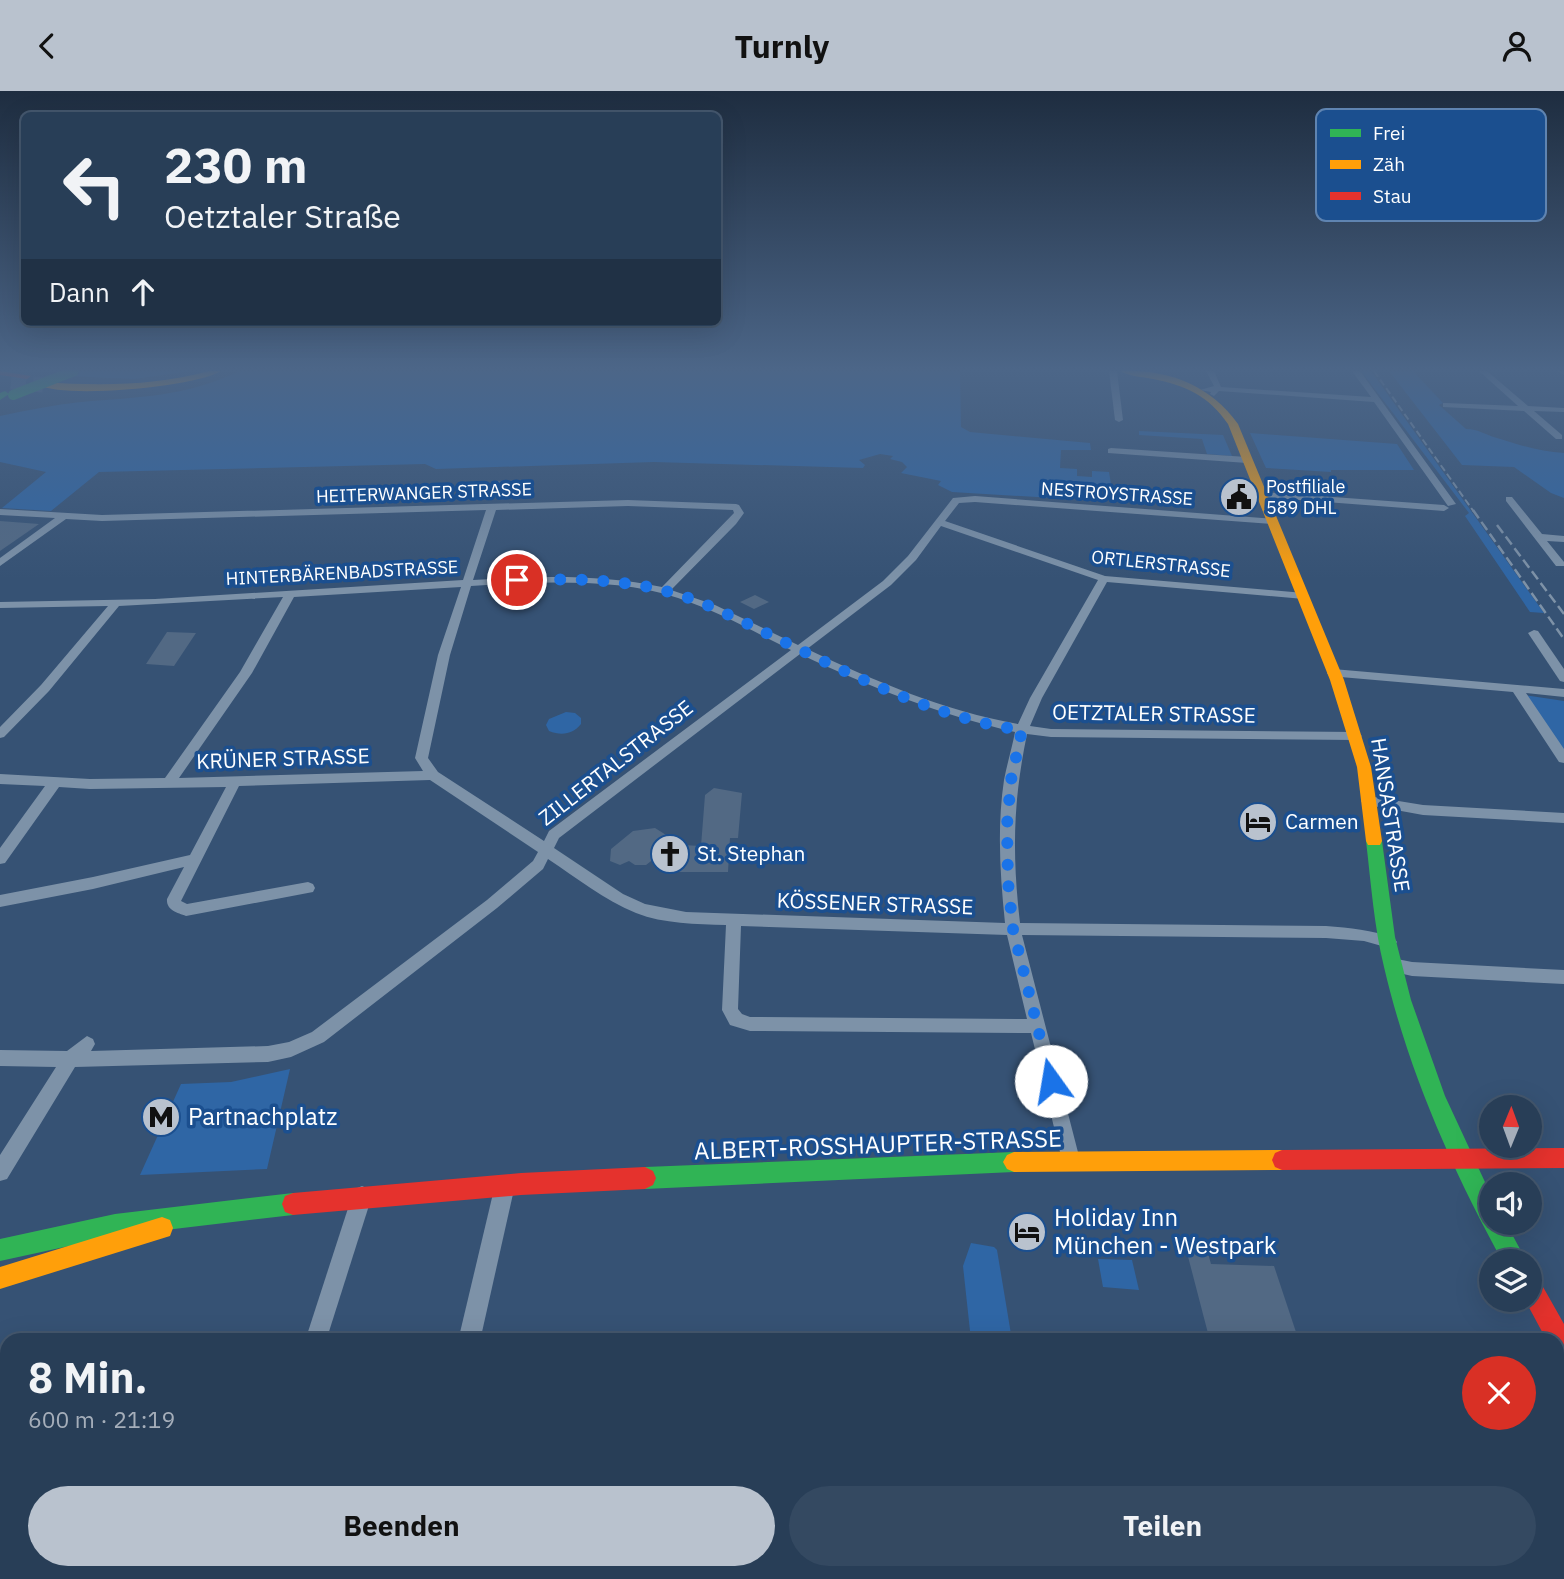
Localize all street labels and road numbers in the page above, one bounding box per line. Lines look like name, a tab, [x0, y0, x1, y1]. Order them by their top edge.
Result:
street label: HEITERWANGER STRASSE	[316, 477, 532, 508]
street label: NESTROYSTRASSE	[1040, 477, 1194, 510]
street label: ORTLERSTRASSE	[1090, 545, 1232, 582]
street label: HINTERBÄRENBADSTRASSE	[225, 555, 459, 590]
street label: ZILLERTALSTRASSE	[532, 693, 698, 831]
street label: OETZTALER STRASSE	[1052, 697, 1256, 729]
street label: HANSASTRASSE	[1365, 736, 1417, 894]
street label: KRÜNER STRASSE	[196, 741, 370, 775]
street label: KÖSSENER STRASSE	[776, 886, 974, 920]
street label: ALBERT-ROSSHAUPTER-STRASSE	[693, 1122, 1062, 1166]

